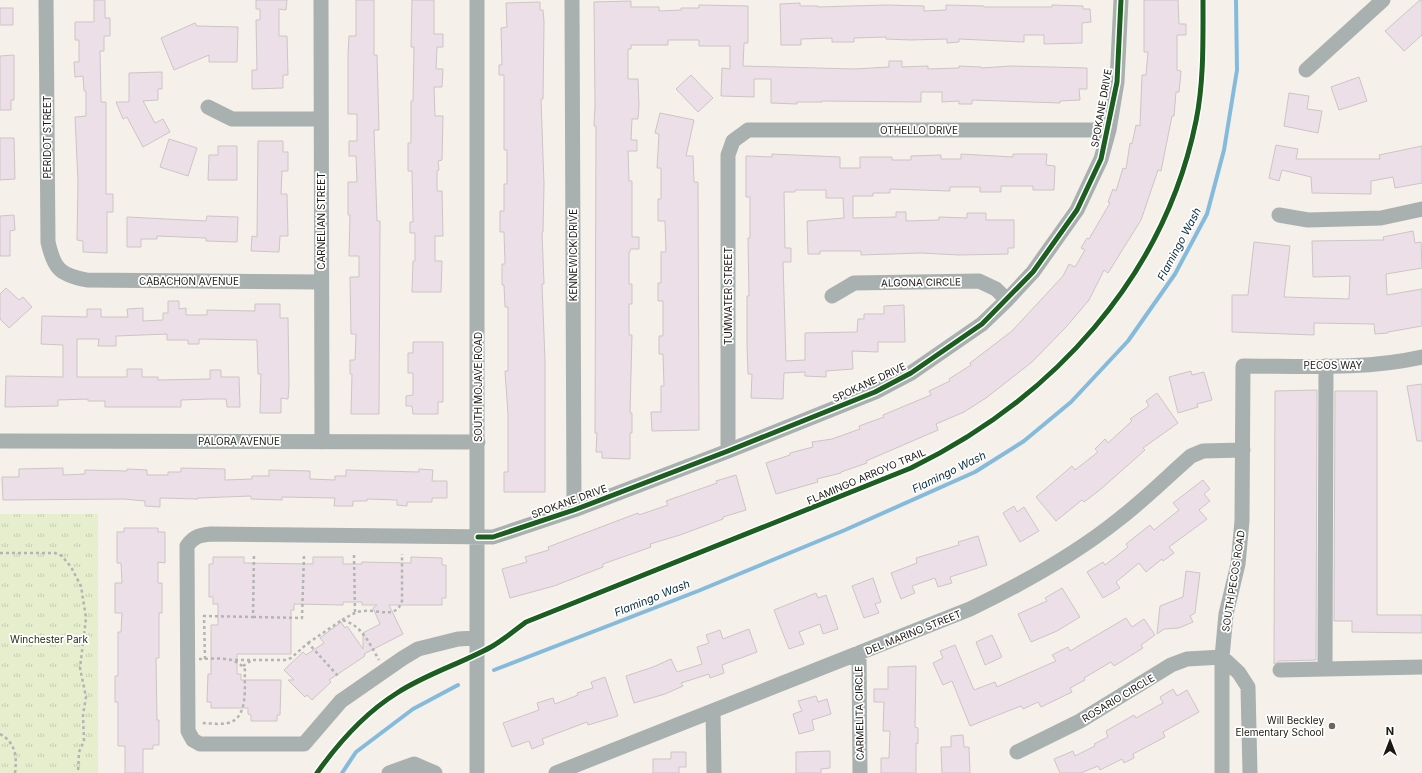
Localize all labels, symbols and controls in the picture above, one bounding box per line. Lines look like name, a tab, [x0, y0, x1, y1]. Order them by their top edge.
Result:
street label: SPOKANE DRIVE	[1088, 68, 1114, 148]
street label: PERIDOT STREET	[41, 95, 53, 179]
street label: OTHELLO DRIVE	[880, 124, 958, 136]
street label: CARNELIAN STREET	[315, 172, 327, 270]
water label: Flamingo Wash	[1154, 205, 1204, 283]
street label: KENNEWICK DRIVE	[567, 209, 579, 301]
street label: TUMWATER STREET	[722, 247, 734, 345]
street label: CABACHON AVENUE	[139, 275, 239, 287]
street label: ALGONA CIRCLE	[881, 275, 961, 289]
street label: SOUTH MOJAVE ROAD	[472, 332, 484, 442]
street label: PECOS WAY	[1304, 359, 1363, 371]
street label: SPOKANE DRIVE	[830, 360, 908, 404]
street label: PALORA AVENUE	[198, 435, 280, 447]
street label: FLAMINGO ARROYO TRAIL	[805, 445, 927, 506]
water label: Flamingo Wash	[910, 448, 989, 496]
street label: SPOKANE DRIVE	[530, 482, 608, 520]
street label: SOUTH PECOS ROAD	[1219, 529, 1247, 633]
water label: Flamingo Wash	[612, 576, 692, 620]
street label: DEL MARINO STREET	[863, 607, 963, 657]
park label: Winchester Park	[10, 633, 88, 645]
street label: CARMELITA CIRCLE	[852, 666, 866, 760]
street label: ROSARIO CIRCLE	[1080, 672, 1156, 724]
place label: Will Beckley Elementary School	[1235, 714, 1324, 738]
marker: Will Beckley Elementary School	[1327, 721, 1337, 731]
north arrow	[1370, 721, 1410, 761]
text: N	[1386, 724, 1394, 738]

